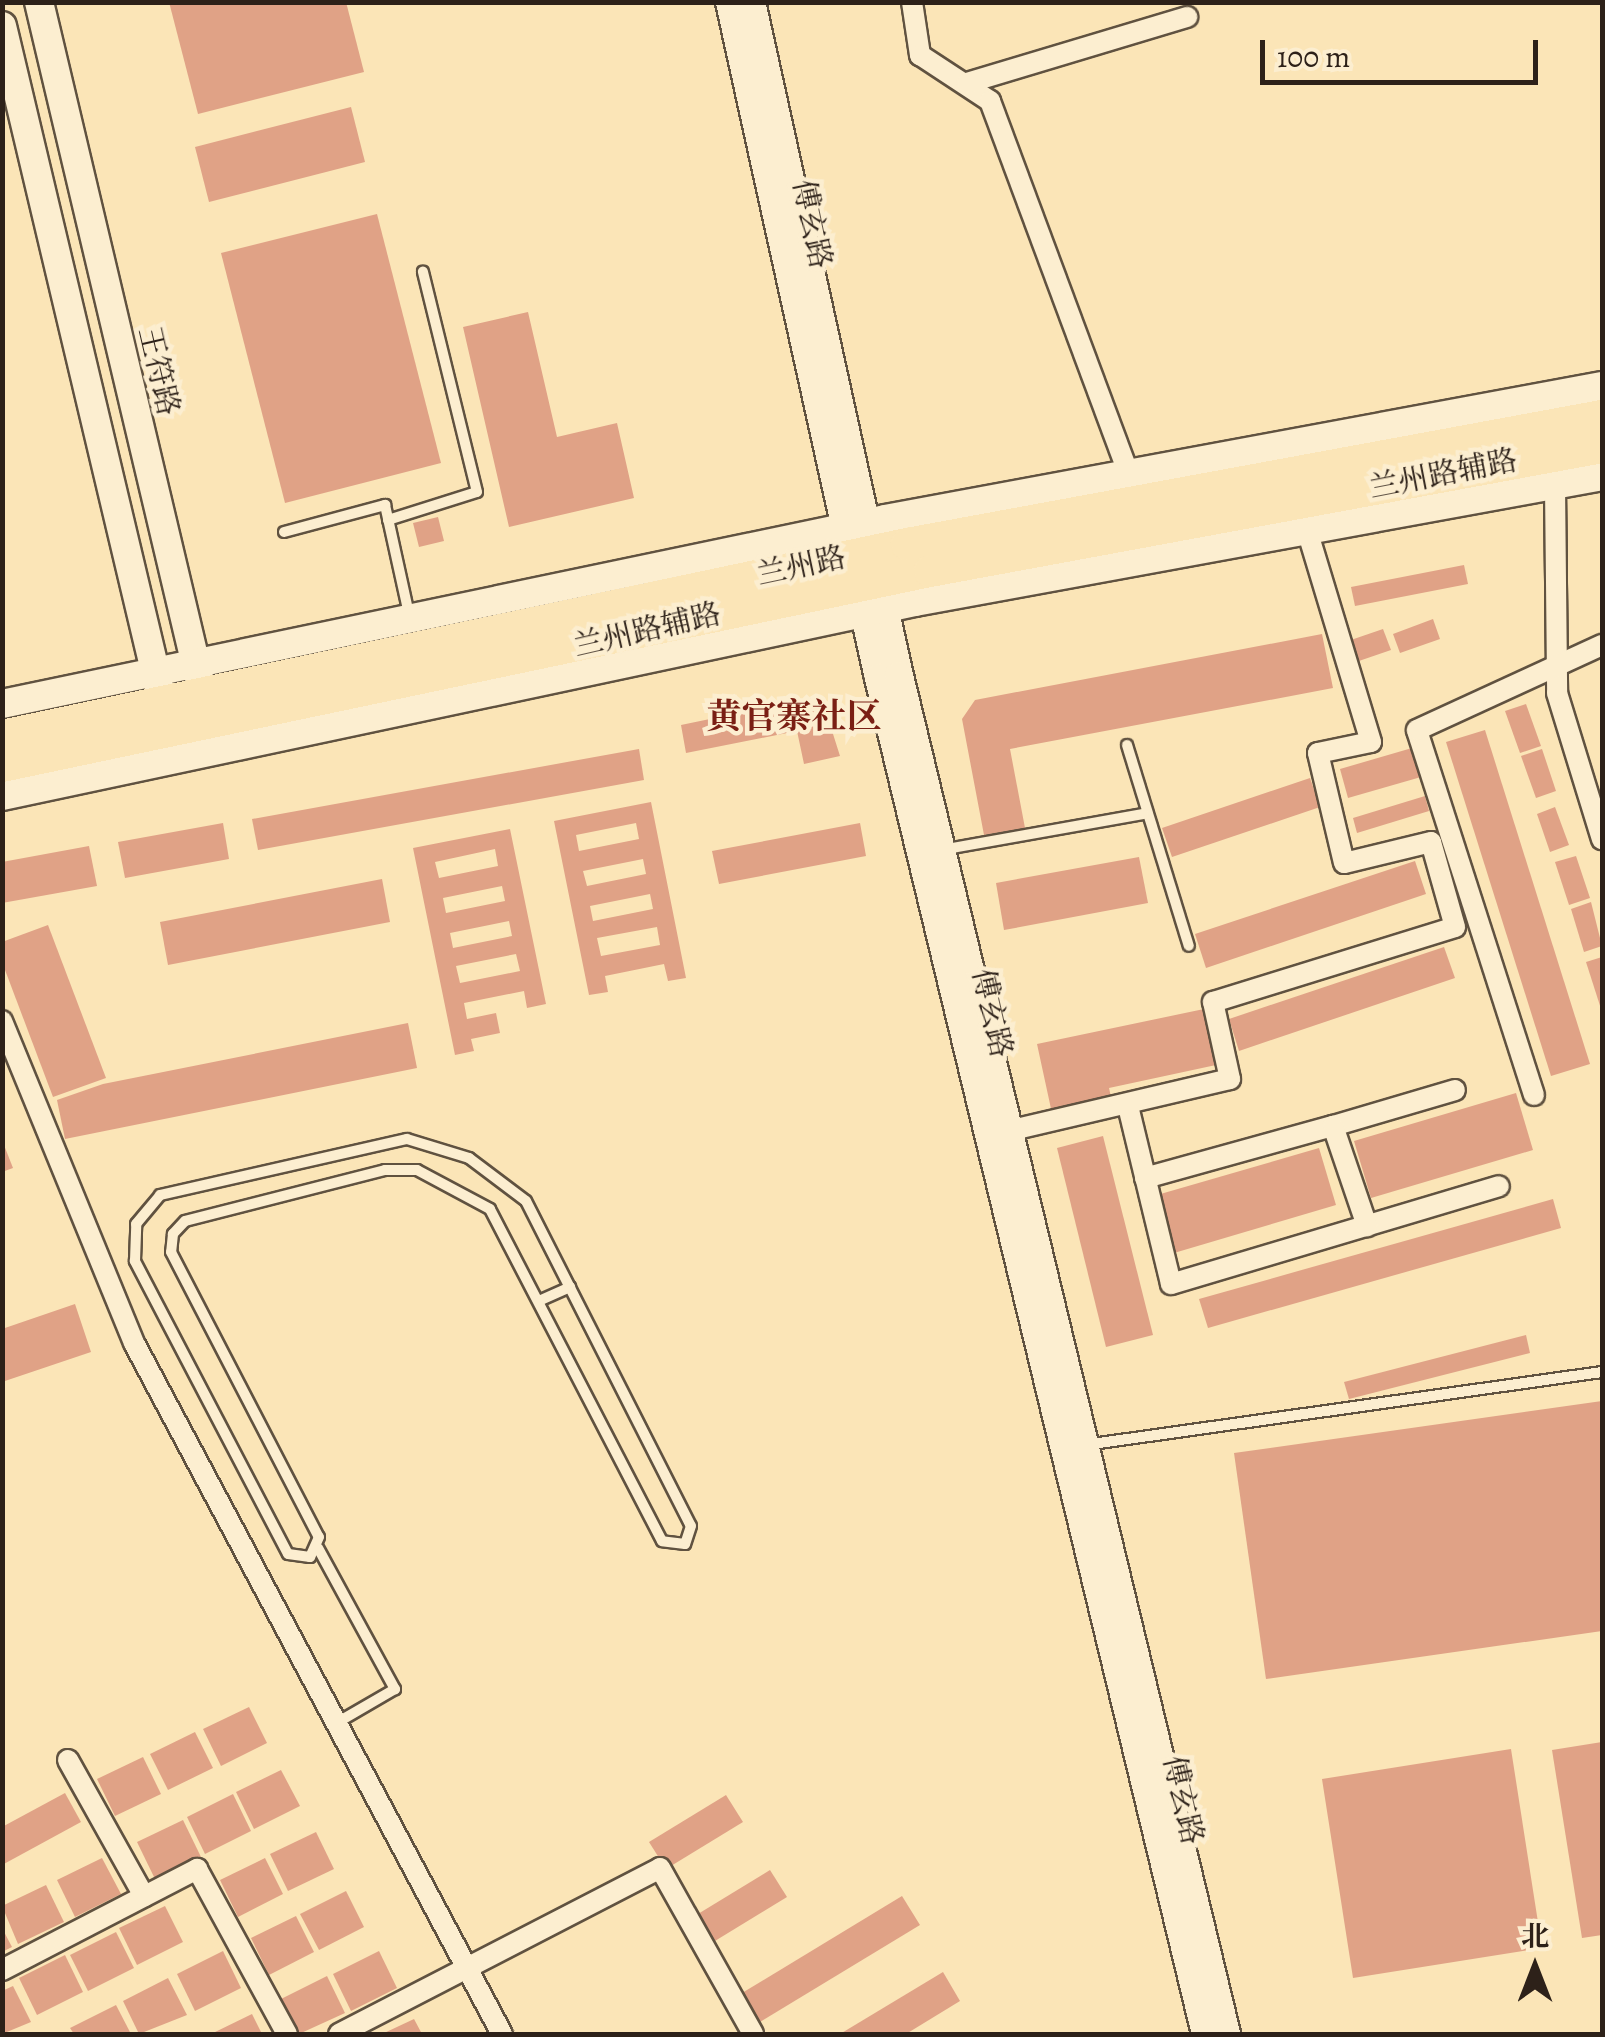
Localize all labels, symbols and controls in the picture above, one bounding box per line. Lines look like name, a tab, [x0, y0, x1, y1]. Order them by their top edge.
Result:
scale bar	[1265, 20, 1542, 82]
text: 100 m	[1277, 37, 1350, 77]
street label: 傅玄路	[785, 176, 839, 272]
street label: 王符路	[131, 323, 187, 419]
street label: 兰州路辅路	[1366, 442, 1520, 506]
street label: 兰州路	[753, 539, 849, 593]
street label: 兰州路辅路	[570, 596, 724, 664]
district label: 黄官寨社区	[707, 695, 881, 737]
street label: 傅玄路	[964, 965, 1020, 1061]
street label: 傅玄路	[1155, 1752, 1211, 1848]
north arrow	[1485, 1917, 1585, 2017]
text: 北	[1521, 1918, 1549, 1956]

